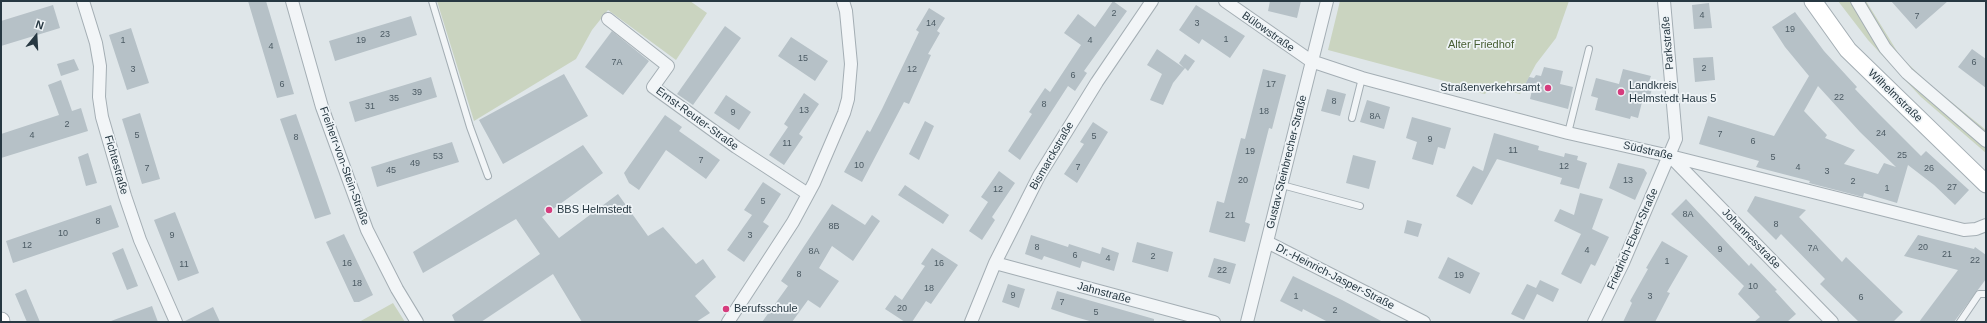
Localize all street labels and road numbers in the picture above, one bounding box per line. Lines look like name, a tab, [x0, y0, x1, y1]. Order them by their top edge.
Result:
street label: Bülowstraße	[1239, 9, 1297, 55]
street label: Parkstraße	[1659, 16, 1677, 70]
street label: Wilhelmstraße	[1865, 67, 1925, 125]
street label: Ernst-Reuter-Straße	[653, 85, 741, 153]
street label: Gustav-Steinbrecher-Straße	[1264, 94, 1310, 230]
street label: Freiherr-von-Stein-Straße	[316, 105, 372, 227]
street label: Bismarckstraße	[1027, 120, 1077, 192]
street label: Fichtestraße	[101, 134, 131, 196]
street label: Südstraße	[1622, 139, 1674, 163]
street label: Friedrich-Ebert-Straße	[1605, 186, 1661, 292]
street label: Johannesstraße	[1719, 206, 1783, 272]
street label: Dr.-Heinrich-Jasper-Straße	[1273, 241, 1397, 313]
street label: Jahnstraße	[1076, 280, 1132, 306]

